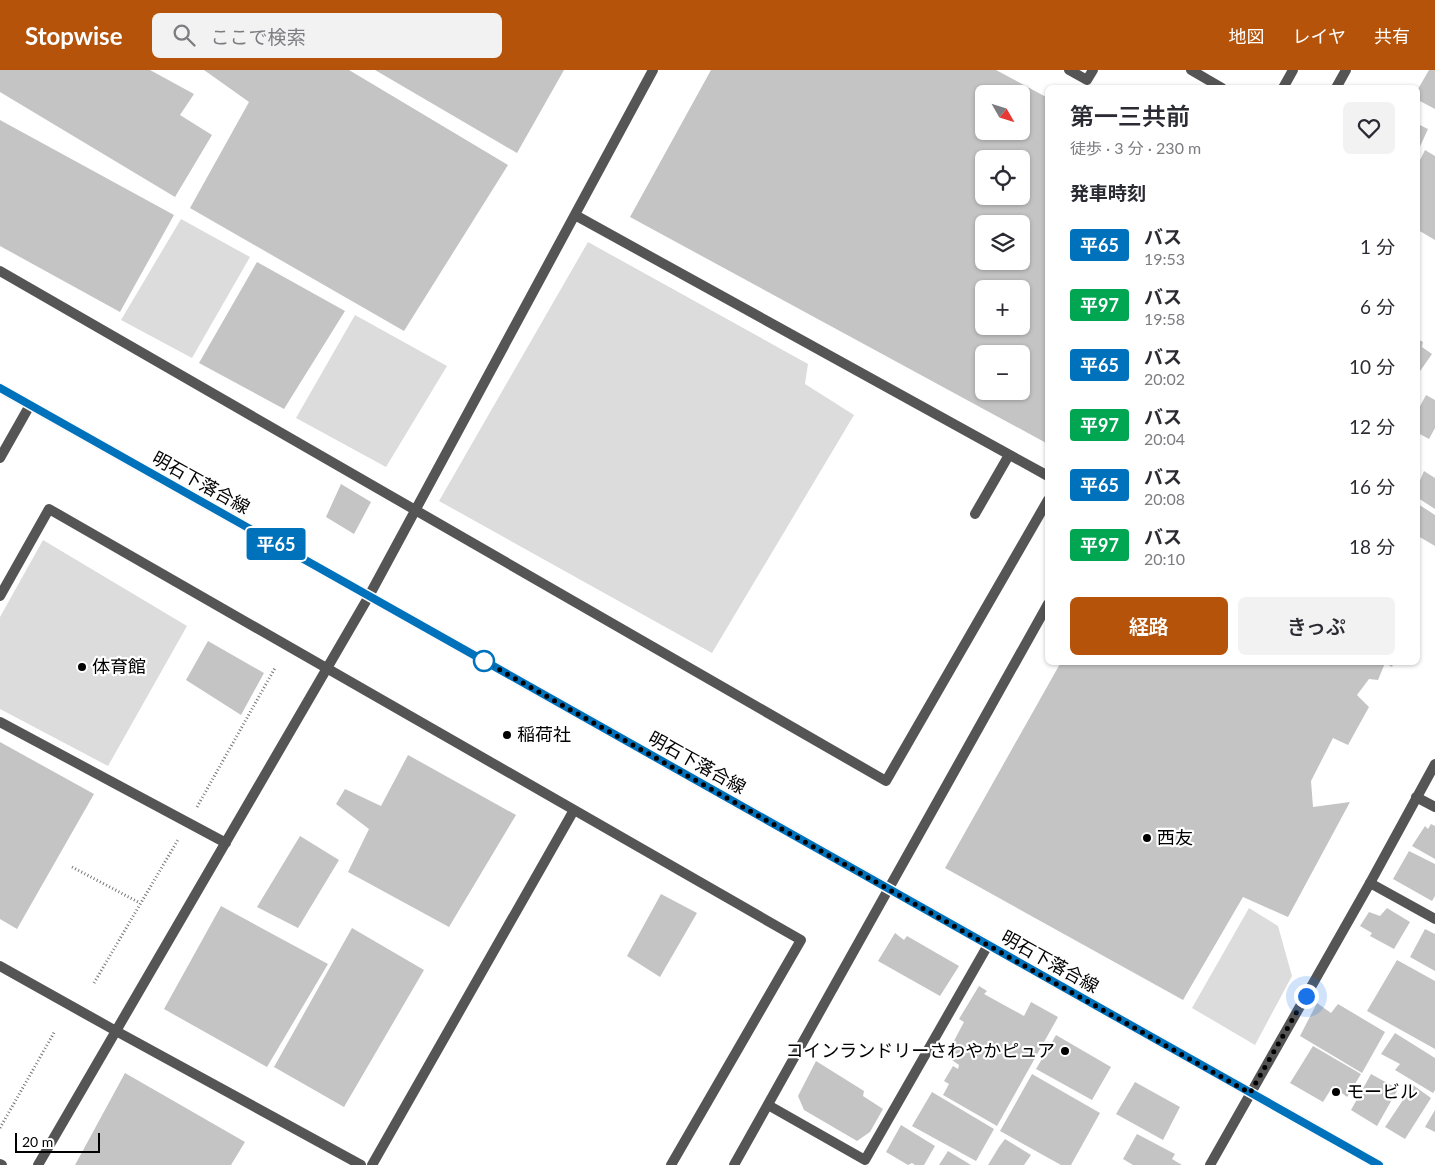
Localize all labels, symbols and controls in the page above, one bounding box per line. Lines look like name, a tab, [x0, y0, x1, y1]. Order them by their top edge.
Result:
search box	[152, 13, 502, 58]
text: Stopwise	[25, 21, 122, 50]
icon: search	[170, 21, 198, 49]
text: ここで検索	[210, 25, 305, 48]
text: 地図	[1229, 25, 1265, 47]
text: レイヤ	[1293, 25, 1346, 47]
text: 共有	[1374, 25, 1410, 47]
north arrow	[975, 85, 1030, 140]
map controls	[975, 85, 1030, 400]
text: 第一三共前	[1070, 101, 1190, 130]
button: heart	[1343, 102, 1395, 154]
text: 徒歩 · 3 分 · 230 m	[1070, 138, 1201, 157]
button: locate	[975, 150, 1030, 205]
text: 発車時刻	[1070, 181, 1146, 204]
button: layers	[975, 215, 1030, 270]
text: バス	[1144, 225, 1182, 248]
text: 平65	[1080, 234, 1119, 256]
text: 1 分	[1360, 235, 1395, 258]
text: 19:53	[1144, 249, 1185, 268]
button: +	[975, 280, 1030, 335]
text: バス	[1144, 285, 1182, 308]
text: 平97	[1080, 294, 1119, 316]
text: 6 分	[1360, 295, 1395, 318]
text: 19:58	[1144, 309, 1185, 328]
button: −	[975, 345, 1030, 400]
text: バス	[1144, 345, 1182, 368]
text: 平65	[1080, 354, 1119, 376]
text: 10 分	[1349, 355, 1395, 378]
text: 20:02	[1144, 369, 1185, 388]
text: バス	[1144, 405, 1182, 428]
text: 平97	[1080, 414, 1119, 436]
text: 12 分	[1349, 415, 1395, 438]
text: 20:04	[1144, 429, 1185, 448]
street label: 明石下落合線	[149, 446, 254, 518]
text: バス	[1144, 465, 1182, 488]
text: 平65	[1080, 474, 1119, 496]
text: 16 分	[1349, 475, 1395, 498]
text: 20:08	[1144, 489, 1185, 508]
text: バス	[1144, 525, 1182, 548]
line badge: 平65	[247, 528, 305, 560]
text: 平65	[257, 533, 295, 555]
text: 平97	[1080, 534, 1119, 556]
text: 18 分	[1349, 535, 1395, 558]
text: 20:10	[1144, 549, 1185, 568]
button: 経路	[1070, 597, 1228, 655]
button: きっぷ	[1238, 597, 1395, 655]
unlabelled marker	[473, 650, 495, 672]
place label: 体育館	[92, 655, 146, 677]
marker: 体育館	[76, 661, 88, 673]
place label: 稲荷社	[517, 723, 571, 745]
street label: 明石下落合線	[645, 726, 750, 798]
marker: 稲荷社	[501, 729, 513, 741]
place label: 西友	[1157, 826, 1193, 848]
marker: 西友	[1141, 832, 1153, 844]
street label: 明石下落合線	[998, 925, 1103, 997]
your location	[1294, 984, 1319, 1009]
place label: コインランドリーさわやかピュア	[785, 1039, 1055, 1061]
marker: コインランドリーさわやかピュア	[1059, 1045, 1071, 1057]
place label: モービル	[1346, 1080, 1418, 1102]
marker: モービル	[1330, 1086, 1342, 1098]
scale bar	[15, 1130, 100, 1153]
text: 20 m	[22, 1133, 53, 1150]

